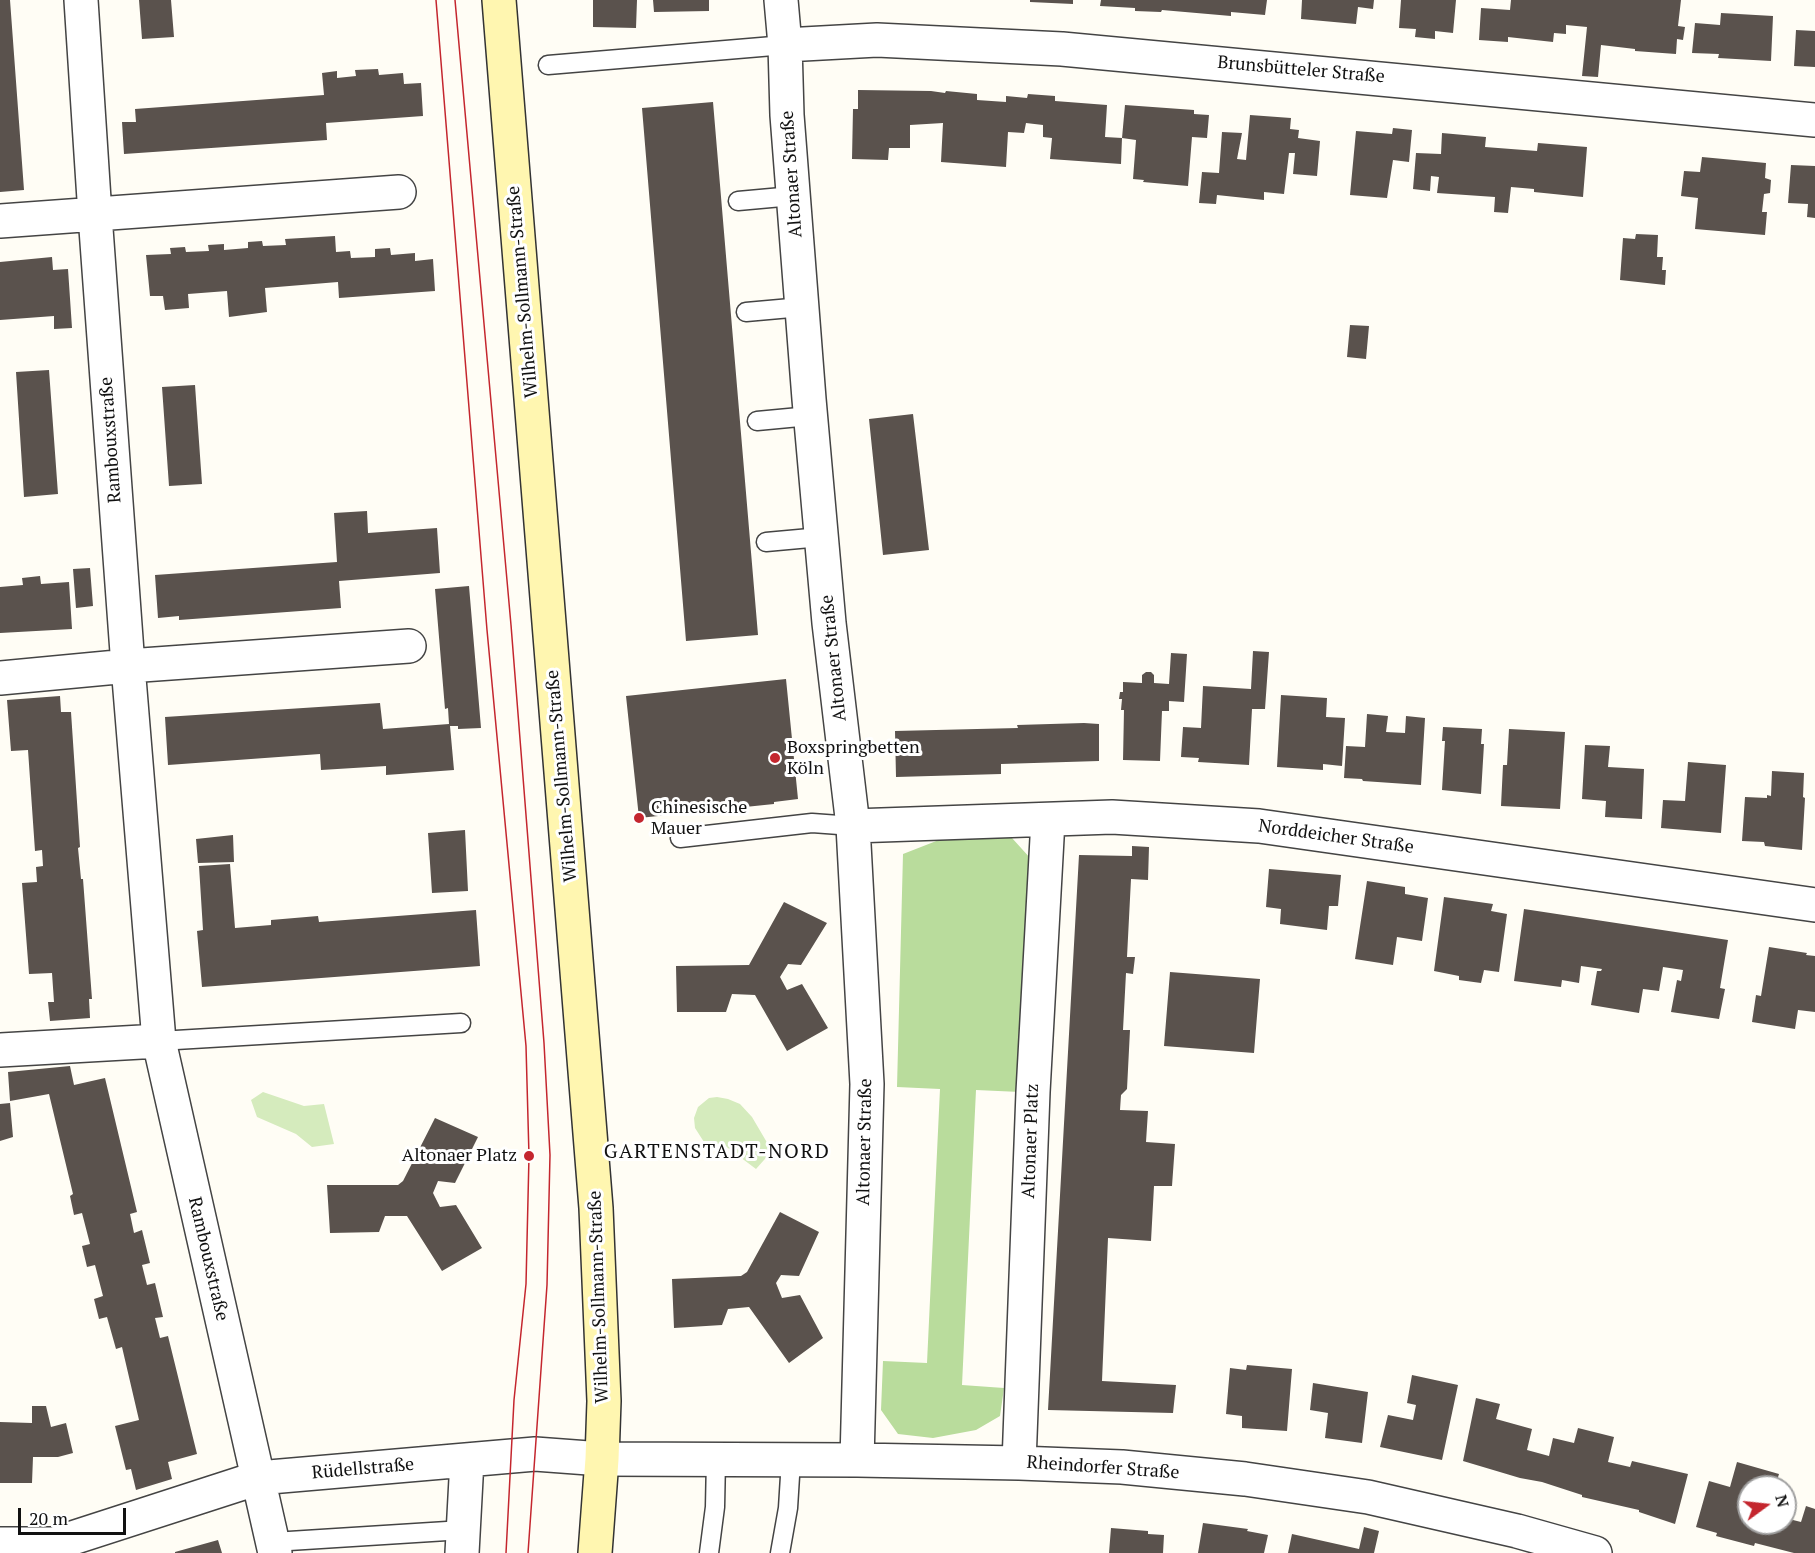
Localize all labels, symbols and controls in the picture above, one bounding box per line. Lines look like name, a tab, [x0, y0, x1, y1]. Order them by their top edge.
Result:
street label: Brunsbütteler Straße	[1216, 52, 1386, 88]
street label: Altonaer Straße	[777, 110, 807, 238]
street label: Wilhelm-Sollmann-Straße	[503, 185, 543, 399]
street label: Rambouxstraße	[96, 376, 126, 504]
street label: Altonaer Straße	[817, 594, 851, 722]
street label: Wilhelm-Sollmann-Straße	[542, 669, 582, 883]
place label: Boxspringbetten Köln	[787, 737, 920, 780]
marker: Boxspringbetten Köln	[768, 751, 782, 765]
place label: Chinesische Mauer	[651, 797, 747, 840]
marker: Chinesische Mauer	[632, 811, 646, 825]
street label: Norddeicher Straße	[1257, 815, 1415, 859]
street label: Altonaer Straße	[853, 1078, 877, 1206]
street label: Altonaer Platz	[1018, 1083, 1044, 1199]
district label: GARTENSTADT-NORD	[604, 1140, 830, 1164]
place label: Altonaer Platz	[402, 1145, 517, 1167]
marker: Altonaer Platz	[522, 1149, 536, 1163]
street label: Wilhelm-Sollmann-Straße	[584, 1190, 614, 1404]
street label: Rambouxstraße	[183, 1195, 233, 1323]
street label: Rheindorfer Straße	[1026, 1452, 1180, 1484]
street label: Rüdellstraße	[311, 1454, 415, 1484]
north arrow	[1737, 1475, 1797, 1535]
text: N	[1770, 1492, 1795, 1510]
scale bar	[21, 1496, 129, 1534]
text: 20 m	[29, 1506, 68, 1530]

